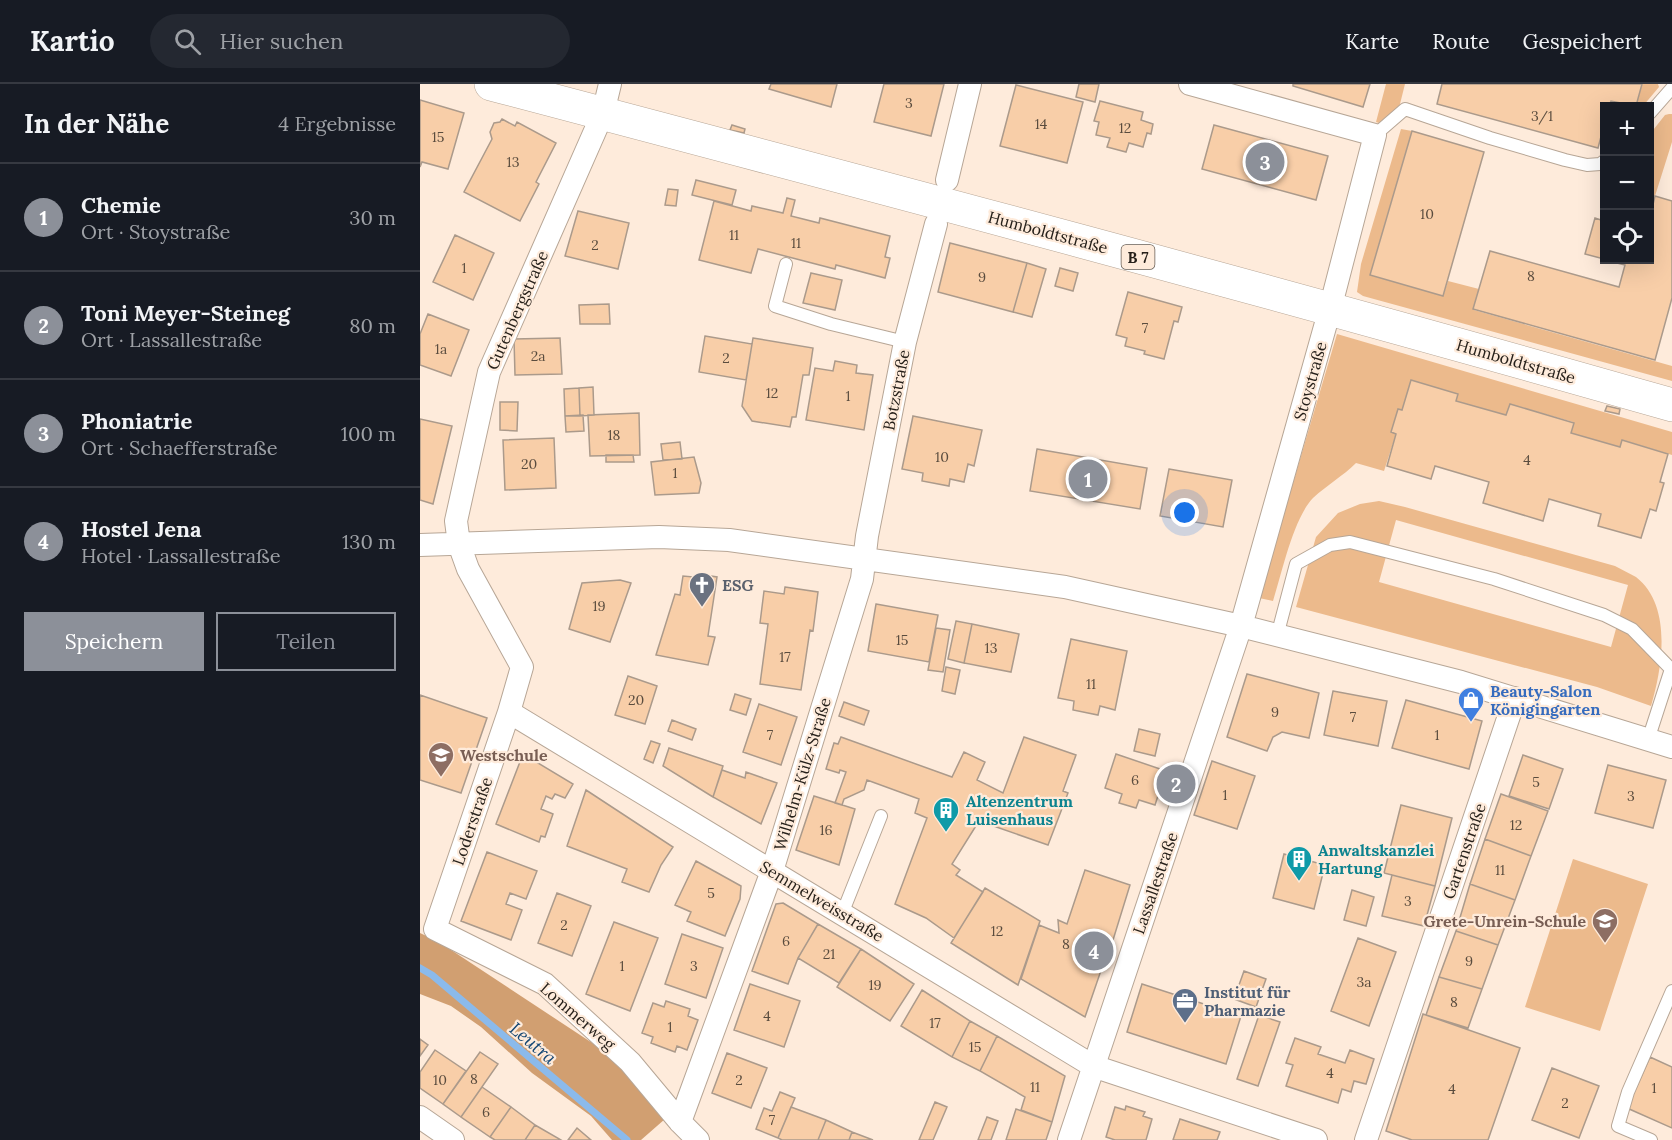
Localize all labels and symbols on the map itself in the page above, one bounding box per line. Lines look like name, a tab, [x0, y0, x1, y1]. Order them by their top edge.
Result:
house number: 3	[905, 94, 913, 112]
house number: 3/1	[1531, 107, 1553, 125]
house number: 14	[1035, 115, 1048, 133]
house number: 12	[1119, 119, 1131, 137]
house number: 15	[432, 128, 444, 146]
pin: 3	[1246, 140, 1284, 184]
house number: 13	[507, 153, 520, 171]
house number: 10	[1420, 205, 1434, 223]
street label: Humboldtstraße	[986, 206, 1110, 258]
house number: 11	[729, 226, 739, 244]
house number: 11	[791, 234, 801, 252]
house number: 2	[591, 236, 599, 254]
road number: B 7	[1122, 245, 1154, 269]
street label: Gutenbergstraße	[482, 247, 552, 373]
house number: 1	[461, 259, 467, 277]
house number: 8	[1527, 267, 1535, 285]
house number: 9	[978, 268, 986, 286]
house number: 7	[1142, 319, 1149, 337]
street label: Humboldtstraße	[1454, 334, 1578, 388]
street label: Stoystraße	[1289, 339, 1331, 423]
house number: 1a	[435, 340, 447, 358]
house number: 2a	[531, 347, 545, 365]
street label: Botzstraße	[878, 348, 914, 432]
house number: 2	[722, 349, 730, 367]
house number: 12	[766, 384, 778, 402]
house number: 1	[845, 387, 851, 405]
house number: 18	[608, 426, 621, 444]
house number: 10	[935, 448, 949, 466]
house number: 4	[1523, 451, 1531, 469]
house number: 20	[521, 455, 537, 473]
pin: 1	[1068, 456, 1108, 502]
house number: 1	[672, 464, 678, 482]
your location	[1170, 498, 1199, 527]
church icon: ESG	[687, 570, 717, 608]
place label: ESG	[722, 575, 754, 595]
house number: 19	[592, 597, 606, 615]
house number: 15	[896, 631, 908, 649]
house number: 13	[985, 639, 998, 657]
house number: 17	[779, 648, 791, 666]
house number: 11	[1086, 675, 1096, 693]
place label: Beauty-Salon Königingarten	[1490, 681, 1600, 719]
shop icon: Beauty-Salon Königingarten	[1456, 685, 1486, 723]
house number: 20	[628, 691, 644, 709]
street label: Wilhelm-Külz-Straße	[769, 695, 835, 853]
house number: 9	[1271, 703, 1279, 721]
house number: 7	[1350, 708, 1357, 726]
house number: 7	[767, 726, 774, 744]
house number: 1	[1434, 726, 1440, 744]
school or university icon: Westschule	[426, 740, 456, 778]
place label: Westschule	[460, 745, 548, 765]
pin: 2	[1156, 762, 1196, 806]
house number: 6	[1131, 771, 1139, 789]
house number: 5	[1532, 773, 1540, 791]
street label: Loderstraße	[448, 774, 497, 868]
house number: 1	[1222, 786, 1228, 804]
house number: 3	[1627, 787, 1635, 805]
place label: Altenzentrum Luisenhaus	[966, 791, 1073, 829]
building icon: Altenzentrum Luisenhaus	[931, 795, 961, 833]
street label: Gartenstraße	[1438, 800, 1490, 902]
house number: 12	[1510, 816, 1522, 834]
house number: 16	[819, 821, 833, 839]
street label: Lassallestraße	[1128, 829, 1182, 937]
place label: Anwaltskanzlei Hartung	[1318, 840, 1434, 878]
building icon: Anwaltskanzlei Hartung	[1284, 844, 1314, 882]
street label: Semmelweisstraße	[757, 856, 888, 946]
house number: 11	[1495, 861, 1505, 879]
house number: 5	[707, 884, 715, 902]
house number: 3	[1404, 892, 1412, 910]
school or university icon: Grete-Unrein-Schule	[1590, 906, 1620, 944]
place label: Grete-Unrein-Schule	[1423, 911, 1586, 931]
house number: 2	[560, 916, 568, 934]
house number: 12	[991, 922, 1003, 940]
pin: 4	[1074, 928, 1114, 974]
house number: 6	[782, 932, 790, 950]
house number: 8	[1062, 935, 1070, 953]
house number: 21	[823, 945, 835, 963]
house number: 9	[1465, 952, 1473, 970]
house number: 1	[619, 957, 625, 975]
house number: 3	[690, 957, 698, 975]
house number: 3a	[1356, 973, 1372, 991]
house number: 19	[868, 976, 882, 994]
street label: Lommerweg	[536, 978, 621, 1055]
place label: Institut für Pharmazie	[1204, 982, 1291, 1020]
office icon: Institut für Pharmazie	[1170, 986, 1200, 1024]
house number: 8	[1450, 993, 1458, 1011]
house number: 4	[763, 1007, 771, 1025]
house number: 17	[929, 1014, 941, 1032]
water label: Leutra	[505, 1017, 561, 1069]
house number: 1	[667, 1018, 673, 1036]
house number: 15	[969, 1038, 981, 1056]
house number: 4	[1326, 1064, 1334, 1082]
house number: 8	[470, 1070, 478, 1088]
house number: 10	[433, 1071, 447, 1089]
house number: 2	[735, 1071, 743, 1089]
house number: 11	[1030, 1078, 1040, 1096]
house number: 1	[1651, 1079, 1657, 1097]
house number: 4	[1448, 1080, 1456, 1098]
house number: 2	[1561, 1094, 1569, 1112]
house number: 6	[482, 1103, 490, 1121]
house number: 7	[769, 1111, 776, 1129]

